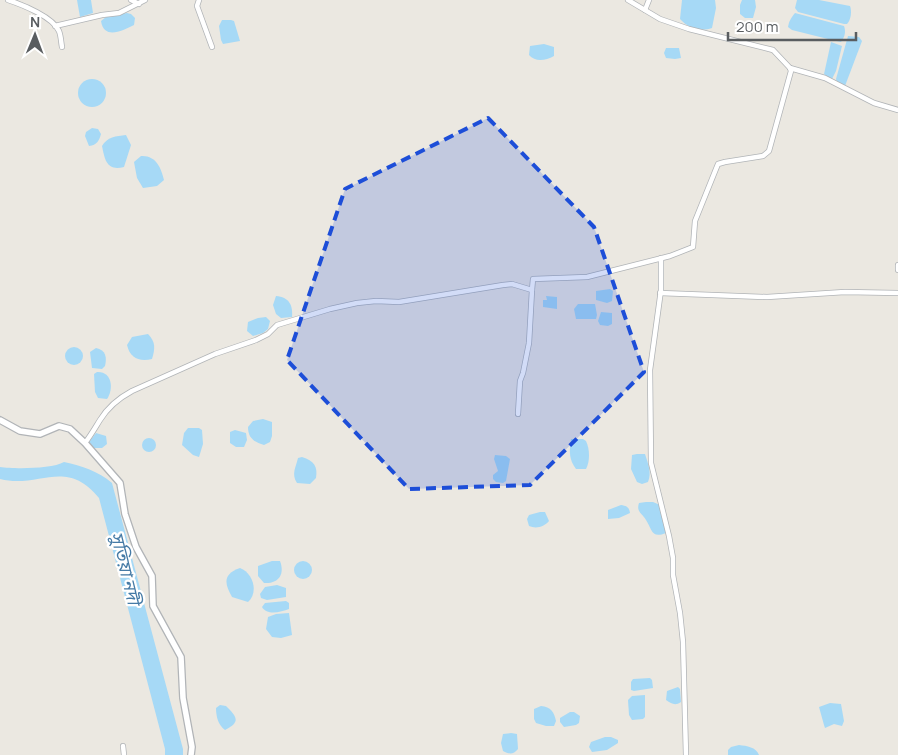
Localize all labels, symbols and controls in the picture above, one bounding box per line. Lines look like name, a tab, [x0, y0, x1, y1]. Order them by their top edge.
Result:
north arrow	[10, 10, 60, 60]
scale bar	[728, 10, 856, 42]
text: N	[30, 12, 40, 31]
text: 200 m	[736, 16, 779, 37]
water label: সুতিয়া নদী	[105, 529, 147, 610]

